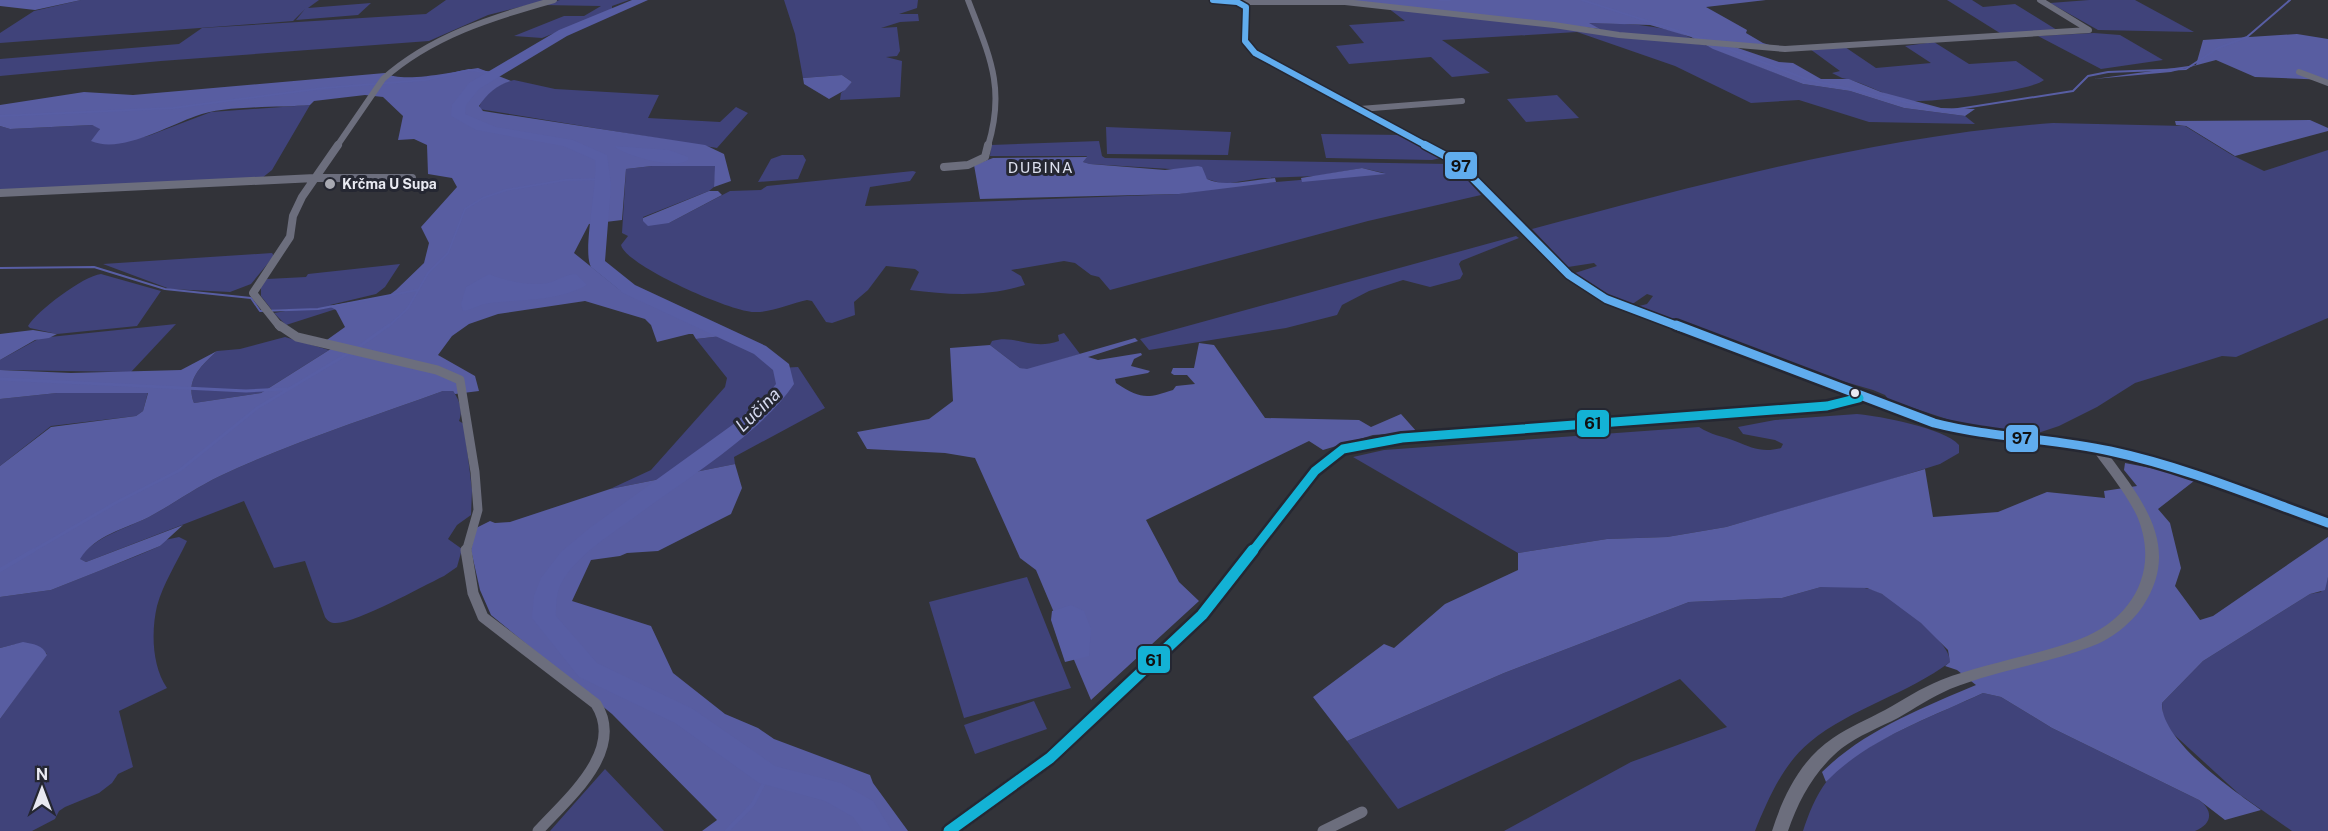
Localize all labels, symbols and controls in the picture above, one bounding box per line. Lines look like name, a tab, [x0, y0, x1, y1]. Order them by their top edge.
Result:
line badge: 97	[1444, 151, 1478, 180]
text: 97	[1451, 157, 1471, 176]
district label: DUBINA	[1008, 159, 1074, 176]
place label: Krčma U Supa	[342, 176, 437, 192]
marker: Krčma U Supa	[323, 177, 337, 191]
water label: Lučina	[731, 383, 784, 436]
unlabelled marker	[1849, 387, 1861, 399]
line badge: 61	[1576, 409, 1610, 438]
text: 61	[1584, 414, 1602, 433]
line badge: 97	[2005, 424, 2039, 453]
text: 97	[2012, 429, 2032, 448]
line badge: 61	[1137, 645, 1171, 674]
text: 61	[1145, 651, 1163, 670]
north arrow	[12, 759, 72, 819]
text: N	[36, 765, 48, 784]

